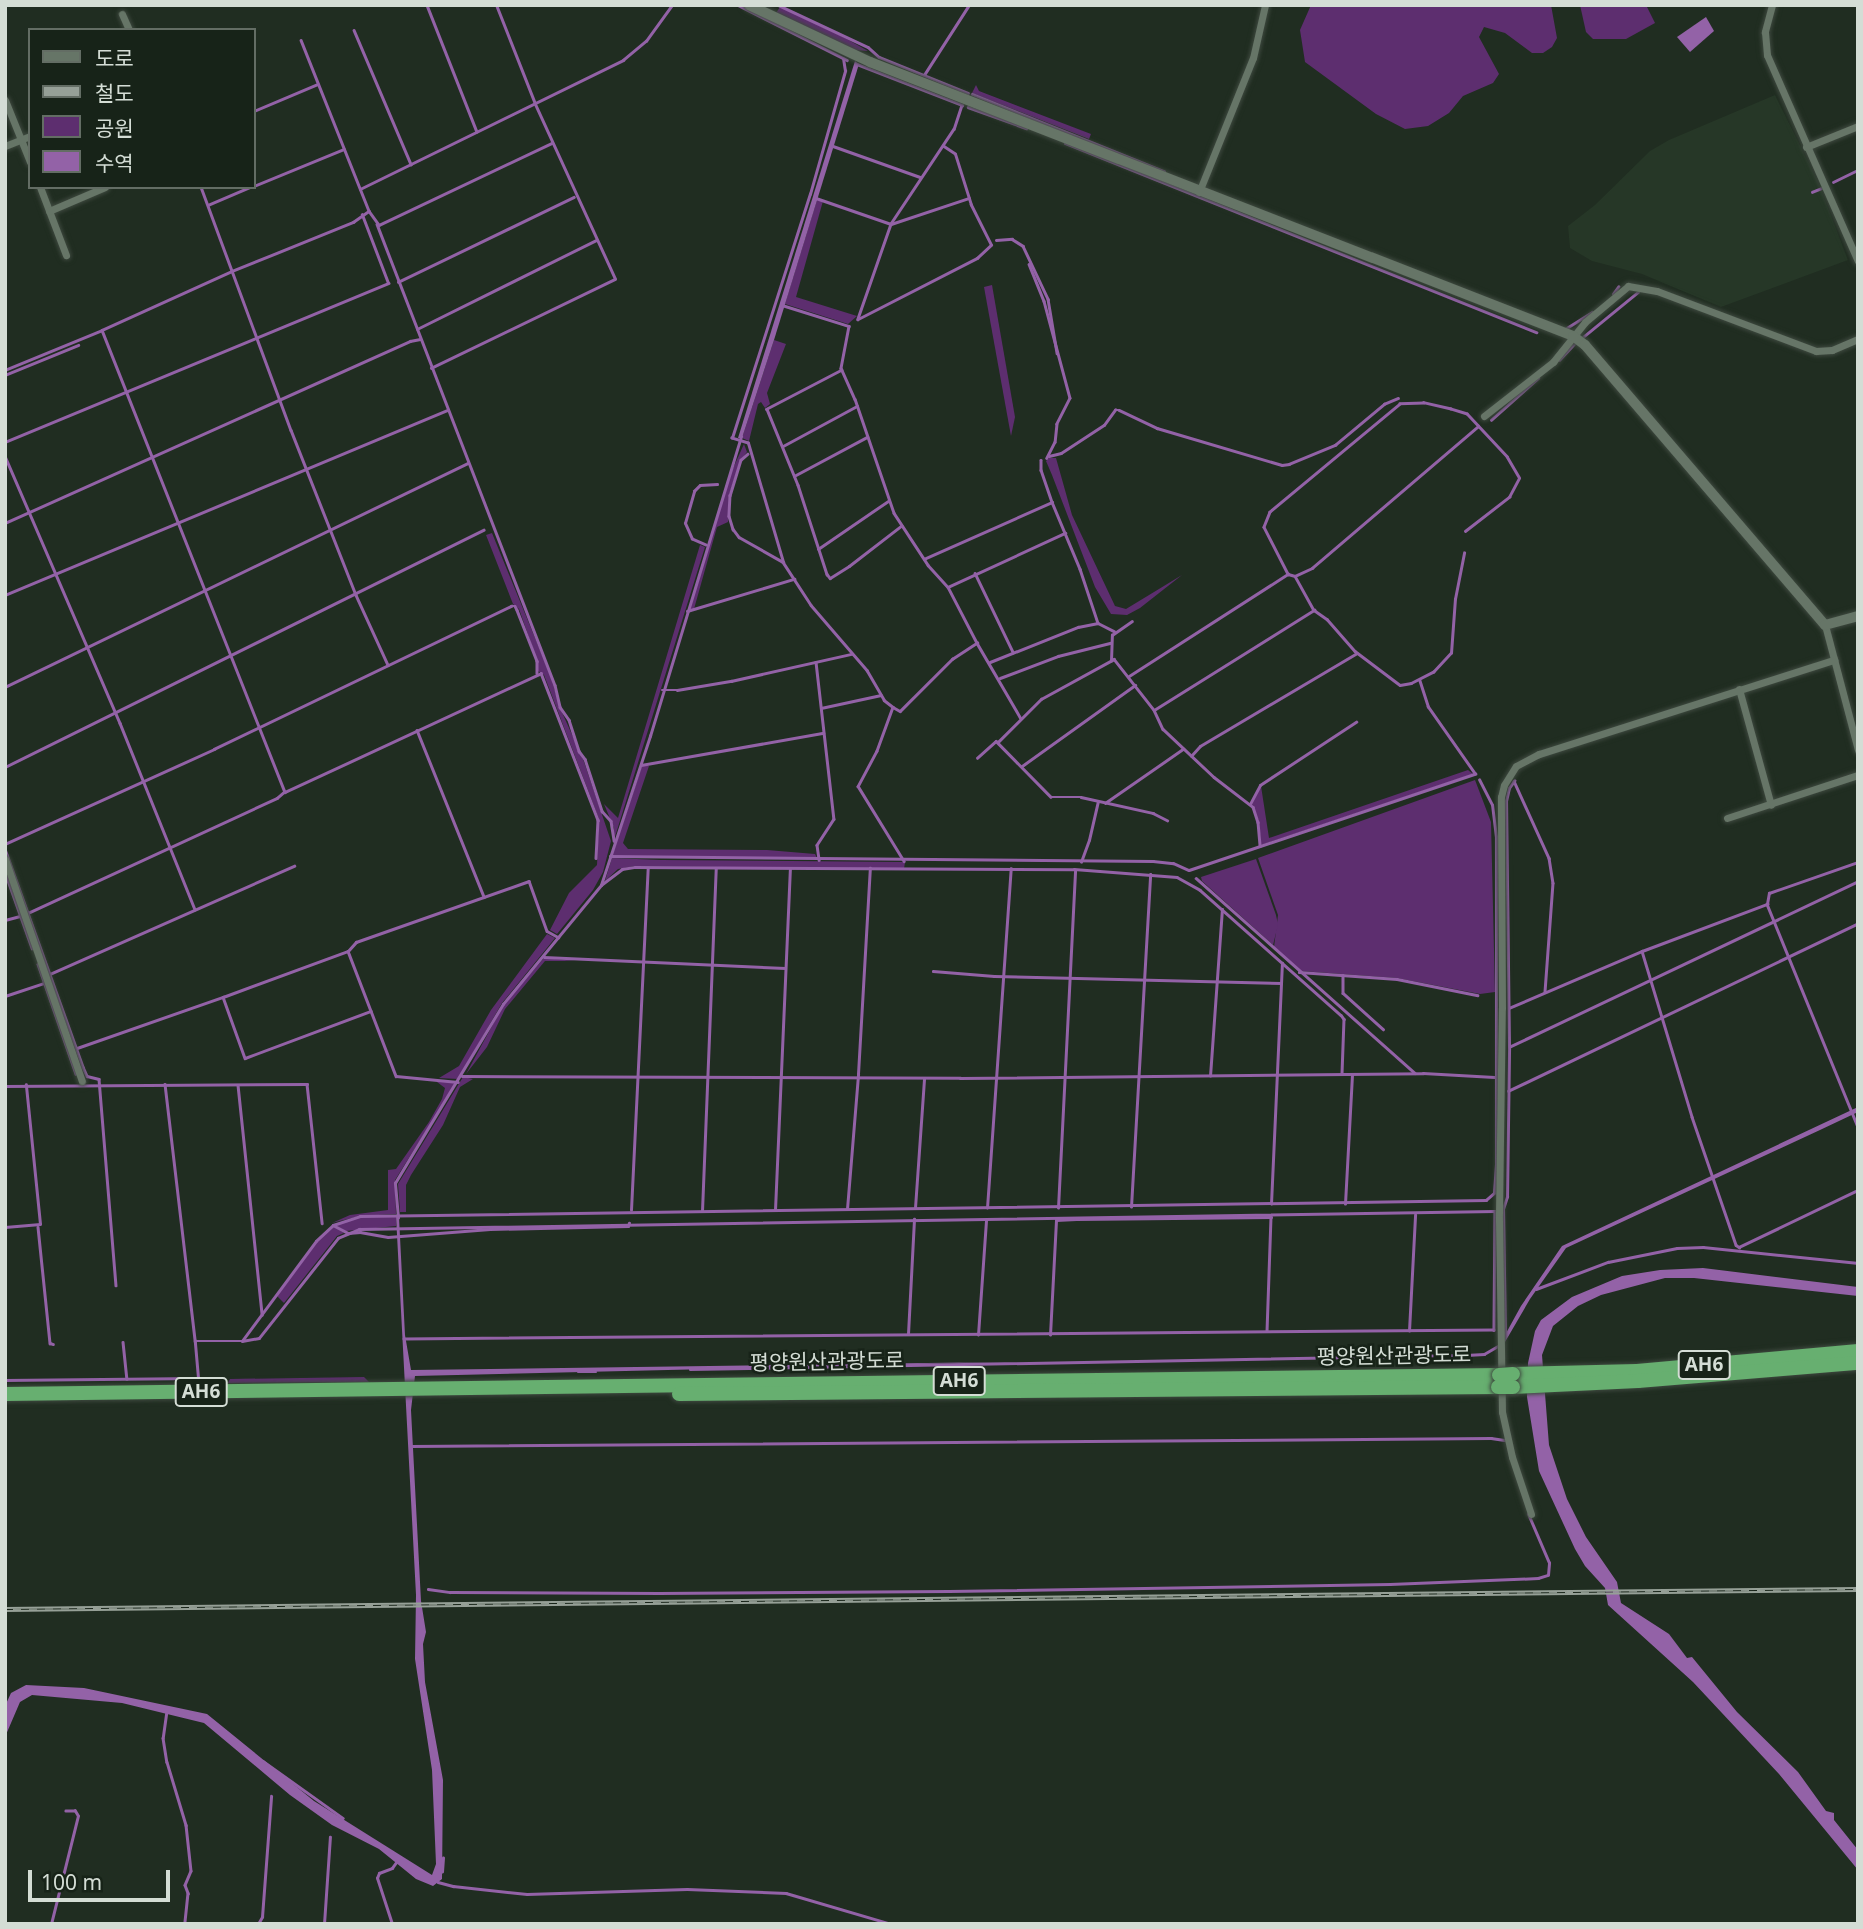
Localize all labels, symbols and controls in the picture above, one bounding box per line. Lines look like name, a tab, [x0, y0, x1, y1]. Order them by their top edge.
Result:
legend	[28, 28, 256, 189]
text: 도로	[95, 44, 134, 72]
text: 철도	[95, 79, 134, 107]
text: 공원	[95, 114, 134, 142]
text: 수역	[95, 149, 134, 177]
street label: 평양원산관광도로	[1317, 1341, 1471, 1369]
street label: 평양원산관광도로	[750, 1347, 904, 1375]
road number: AH6	[1676, 1350, 1732, 1380]
road number: AH6	[931, 1366, 987, 1396]
road number: AH6	[173, 1376, 229, 1408]
scale bar	[32, 1856, 173, 1900]
text: 100 m	[41, 1868, 102, 1896]

